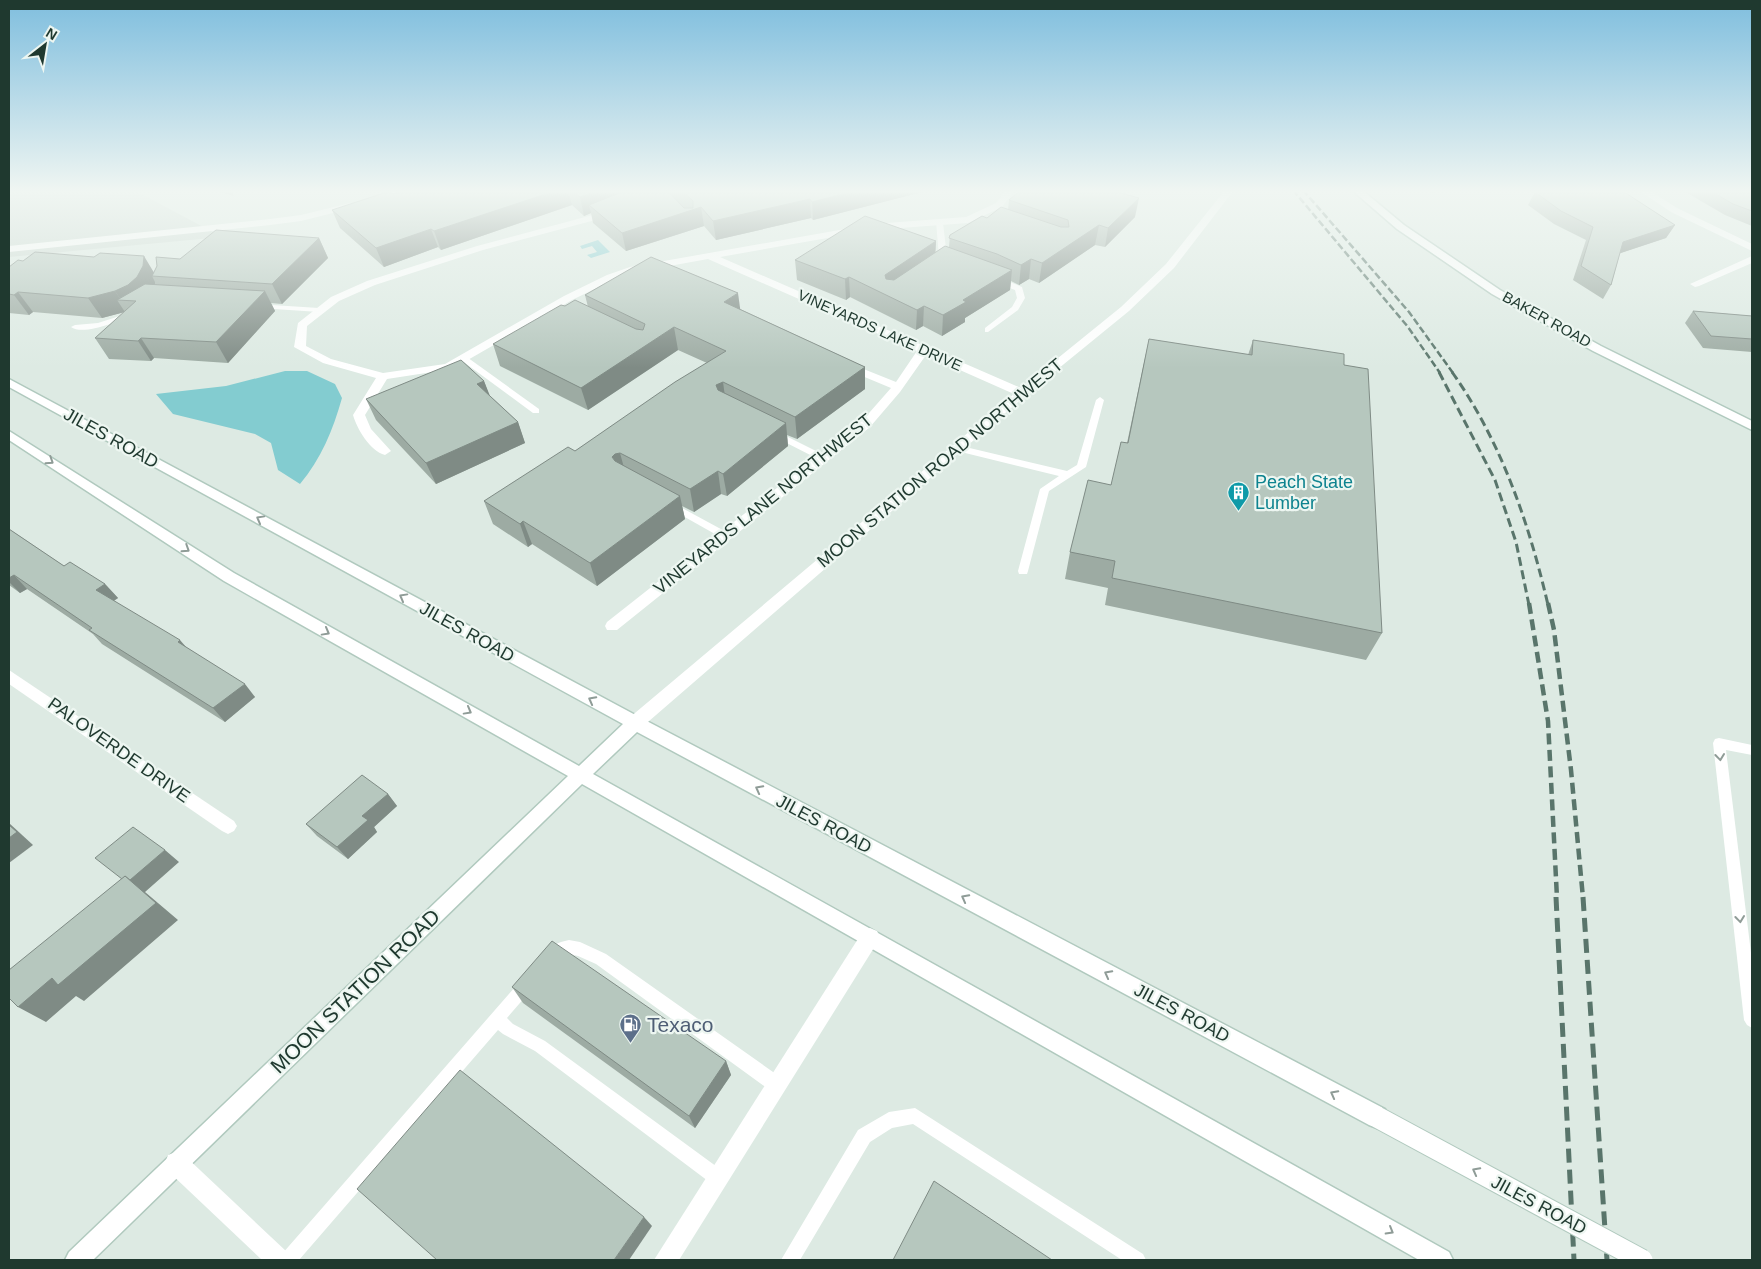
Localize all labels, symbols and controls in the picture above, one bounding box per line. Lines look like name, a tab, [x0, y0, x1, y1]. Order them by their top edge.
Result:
north arrow	[20, 20, 70, 70]
text: N	[43, 24, 60, 43]
street label: VINEYARDS LAKE DRIVE	[795, 286, 965, 374]
street label: BAKER ROAD	[1500, 288, 1594, 350]
street label: MOON STATION ROAD NORTHWEST	[813, 354, 1067, 572]
street label: JILES ROAD	[60, 404, 162, 472]
street label: VINEYARDS LANE NORTHWEST	[650, 410, 876, 598]
one-way arrow	[44, 455, 53, 465]
place label: Peach State Lumber	[1255, 472, 1353, 513]
building icon: Peach State Lumber	[1227, 480, 1251, 511]
one-way arrow	[257, 516, 266, 526]
one-way arrow	[181, 543, 190, 553]
one-way arrow	[399, 593, 408, 603]
street label: JILES ROAD	[416, 598, 518, 666]
one-way arrow	[321, 625, 330, 635]
street label: PALOVERDE DRIVE	[44, 693, 194, 807]
one-way arrow	[588, 696, 597, 706]
one-way arrow	[463, 705, 472, 715]
one-way arrow	[1714, 754, 1725, 762]
one-way arrow	[755, 785, 764, 795]
street label: JILES ROAD	[773, 791, 875, 857]
one-way arrow	[961, 894, 970, 904]
street label: MOON STATION ROAD	[266, 904, 444, 1078]
one-way arrow	[1734, 915, 1745, 923]
one-way arrow	[1104, 970, 1113, 980]
street label: JILES ROAD	[1131, 980, 1233, 1046]
fuel station icon: Texaco	[619, 1012, 643, 1043]
place label: Texaco	[647, 1013, 714, 1036]
one-way arrow	[1330, 1091, 1339, 1101]
one-way arrow	[1472, 1167, 1481, 1177]
street label: JILES ROAD	[1488, 1172, 1590, 1238]
one-way arrow	[1385, 1225, 1394, 1235]

